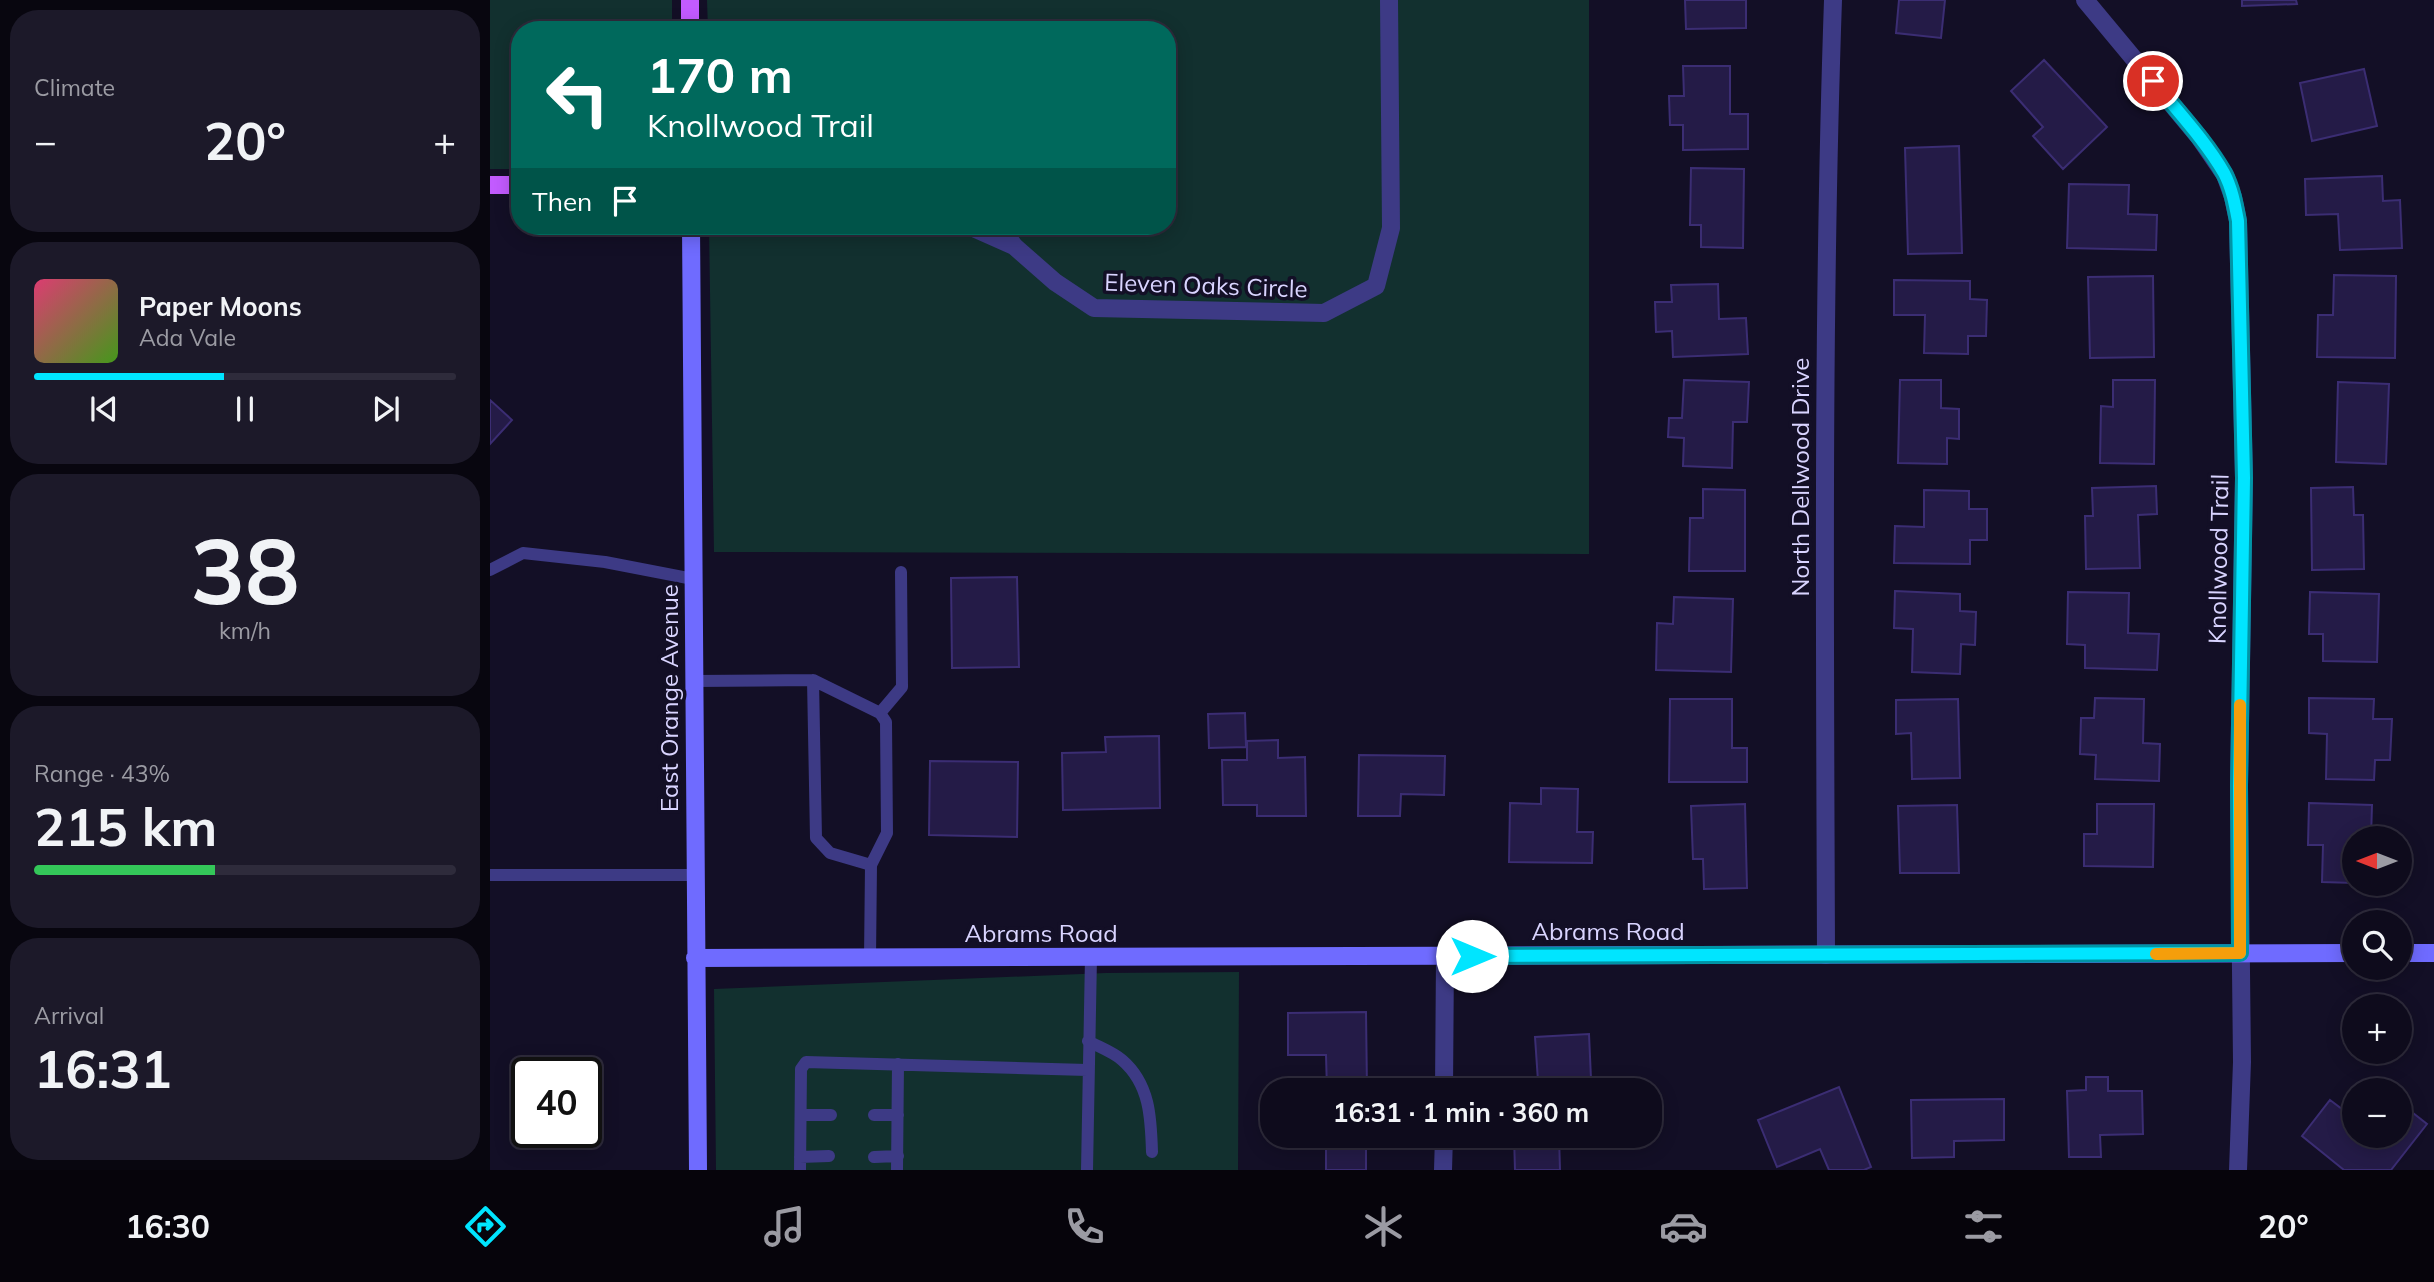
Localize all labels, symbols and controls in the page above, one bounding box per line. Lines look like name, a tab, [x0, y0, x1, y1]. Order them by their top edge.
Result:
text: 170 m	[647, 44, 793, 105]
icon: left	[532, 49, 623, 140]
pin	[2123, 51, 2183, 111]
icon: arrive	[2134, 62, 2172, 100]
text: Climate	[34, 73, 115, 102]
text: Knollwood Trail	[647, 105, 874, 145]
text: 20°	[204, 108, 286, 173]
text: −	[34, 117, 57, 165]
text: +	[433, 117, 456, 165]
icon: arrive	[606, 182, 644, 220]
text: Then	[532, 185, 592, 218]
street label: Eleven Oaks Circle	[1104, 266, 1308, 304]
text: Paper Moons	[139, 290, 302, 323]
text: Ada Vale	[139, 323, 236, 352]
street label: North Dellwood Drive	[1785, 358, 1815, 596]
icon: previous	[85, 390, 123, 428]
icon: pause	[226, 390, 264, 428]
icon: next	[367, 390, 405, 428]
street label: Knollwood Trail	[2202, 474, 2234, 644]
text: 38	[190, 513, 300, 627]
street label: East Orange Avenue	[654, 584, 684, 812]
text: km/h	[219, 616, 271, 645]
text: Range · 43%	[34, 759, 170, 788]
text: 215 km	[34, 794, 217, 859]
north arrow	[2342, 826, 2412, 896]
map controls	[2342, 826, 2412, 1148]
button: search	[2342, 910, 2412, 980]
street label: Abrams Road	[1531, 916, 1685, 946]
street label: Abrams Road	[964, 918, 1118, 948]
position arrow	[1435, 919, 1509, 993]
button: +	[2342, 994, 2412, 1064]
text: Arrival	[34, 1001, 104, 1030]
text: 16:31	[34, 1036, 172, 1101]
speed limit sign: 40	[511, 1057, 602, 1148]
button: −	[2342, 1078, 2412, 1148]
text: 16:31 · 1 min · 360 m	[1333, 1096, 1589, 1129]
icon: directions	[461, 1202, 510, 1251]
icon: music	[760, 1202, 809, 1251]
icon: phone	[1060, 1202, 1109, 1251]
icon: climate	[1359, 1202, 1408, 1251]
icon: car	[1659, 1202, 1708, 1251]
icon: filters	[1959, 1202, 2008, 1251]
text: 16:30	[125, 1206, 210, 1246]
text: 20°	[2258, 1206, 2309, 1246]

